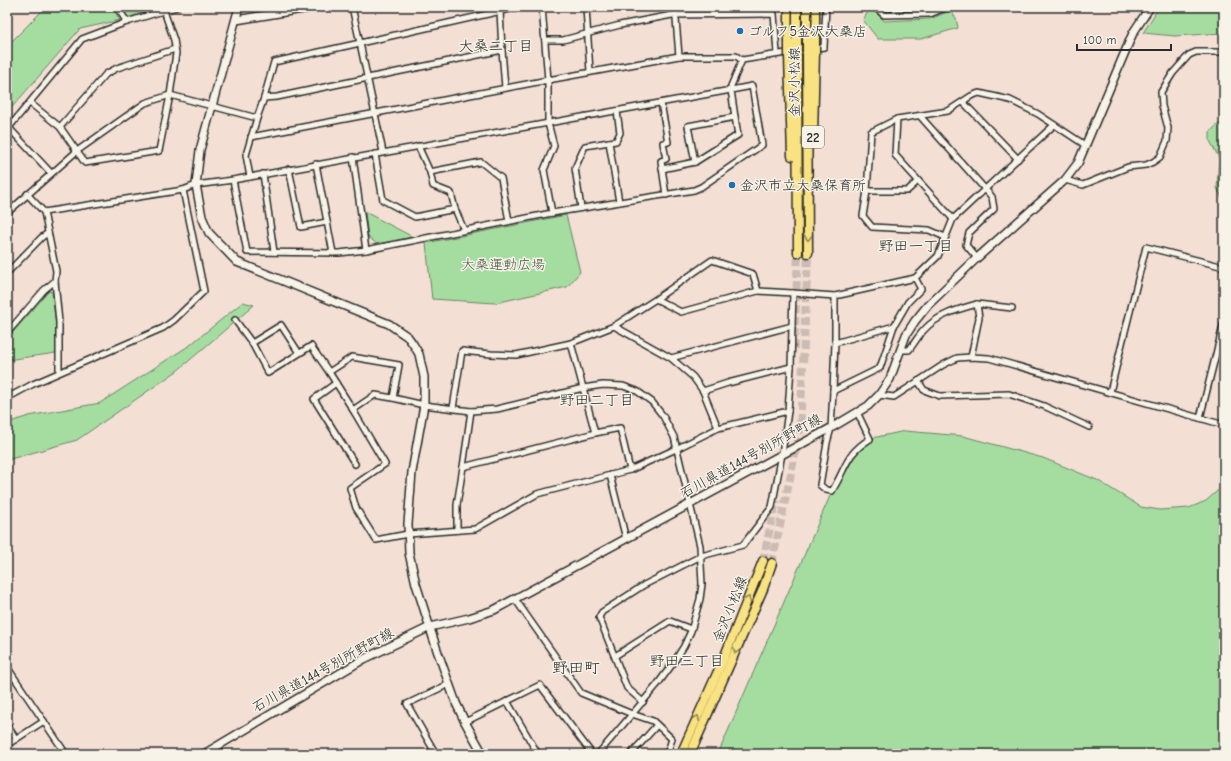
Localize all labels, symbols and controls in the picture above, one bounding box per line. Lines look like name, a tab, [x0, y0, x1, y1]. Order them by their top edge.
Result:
place label: ゴルフ5金沢大桑店	[748, 23, 867, 40]
marker: ゴルフ5金沢大桑店	[735, 26, 745, 36]
scale bar	[1077, 26, 1171, 52]
text: 100 m	[1083, 33, 1116, 47]
district label: 大桑二丁目	[458, 37, 534, 55]
street label: 金沢小松線	[786, 47, 803, 117]
road number: 22	[802, 126, 824, 148]
place label: 金沢市立大桑保育所	[740, 177, 866, 194]
marker: 金沢市立大桑保育所	[727, 180, 737, 190]
one-way arrow	[804, 235, 812, 241]
district label: 野田一丁目	[878, 237, 954, 255]
park label: 大桑運動広場	[461, 256, 545, 273]
district label: 野田二丁目	[559, 391, 635, 409]
street label: 石川県道144号別所野町線	[677, 410, 825, 502]
street label: 金沢小松線	[709, 573, 751, 645]
one-way arrow	[743, 595, 751, 602]
street label: 石川県道144号別所野町線	[249, 624, 397, 716]
one-way arrow	[732, 647, 740, 654]
district label: 野田三丁目	[649, 652, 725, 670]
district label: 野田町	[552, 659, 600, 677]
one-way arrow	[692, 715, 700, 723]

